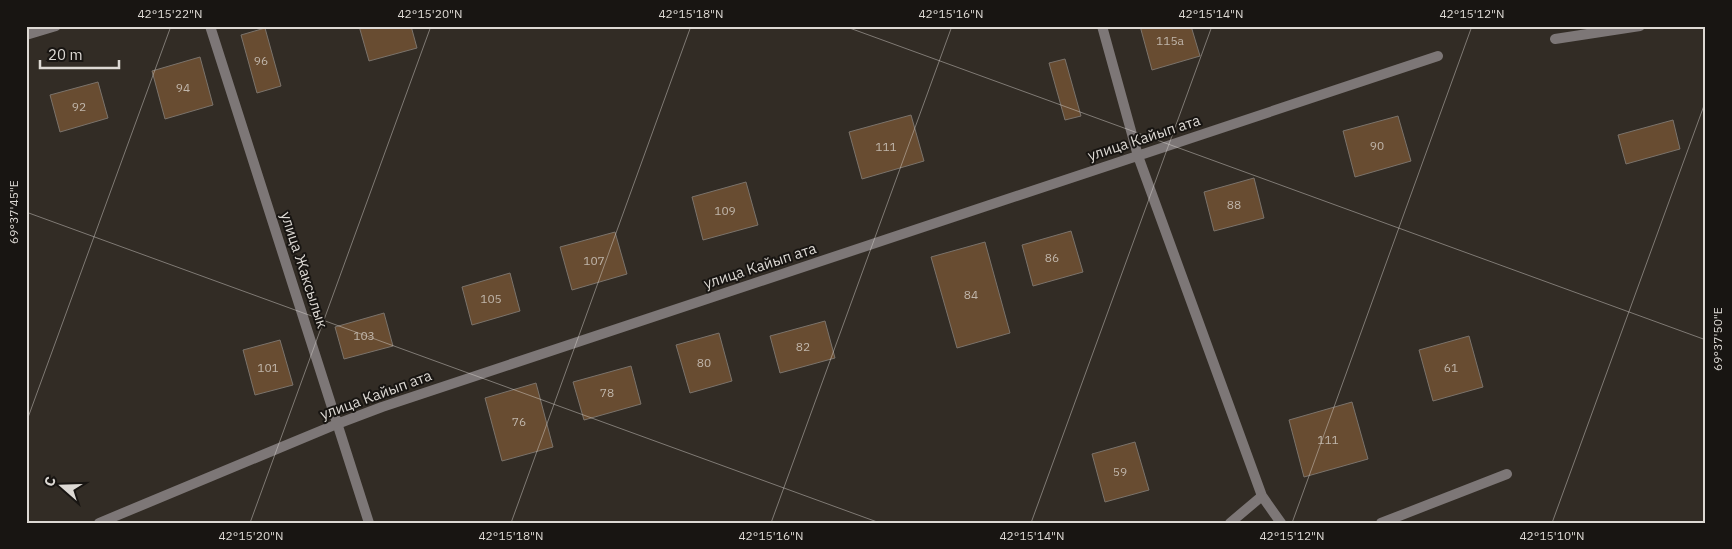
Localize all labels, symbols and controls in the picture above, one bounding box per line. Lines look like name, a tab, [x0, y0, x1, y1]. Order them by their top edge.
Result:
text: 42°15'22"N	[137, 6, 203, 21]
text: 42°15'20"N	[397, 6, 463, 21]
text: 42°15'18"N	[658, 6, 724, 21]
text: 42°15'16"N	[918, 6, 984, 21]
text: 42°15'14"N	[1178, 6, 1244, 21]
text: 42°15'12"N	[1439, 6, 1505, 21]
house number: 115а	[1156, 33, 1185, 48]
scale bar	[40, 38, 119, 70]
text: 20 m	[48, 45, 83, 64]
house number: 96	[254, 53, 268, 68]
house number: 94	[176, 80, 190, 95]
house number: 92	[72, 99, 86, 114]
street label: улица Кайып ата	[1085, 110, 1203, 165]
house number: 90	[1370, 138, 1384, 153]
house number: 111	[875, 139, 897, 154]
text: 69°37'45"E	[6, 180, 21, 244]
house number: 88	[1227, 197, 1241, 212]
house number: 109	[714, 203, 736, 218]
street label: улица Жаксылык	[277, 209, 332, 331]
street label: улица Кайып ата	[701, 238, 819, 293]
house number: 86	[1045, 250, 1059, 265]
house number: 107	[583, 253, 605, 268]
house number: 84	[964, 287, 978, 302]
house number: 105	[480, 291, 502, 306]
text: 69°37'50"E	[1710, 307, 1725, 371]
house number: 103	[353, 328, 375, 343]
house number: 82	[796, 339, 810, 354]
house number: 80	[697, 355, 711, 370]
house number: 101	[257, 360, 279, 375]
house number: 61	[1444, 360, 1458, 375]
street label: улица Кайып ата	[317, 366, 434, 424]
house number: 78	[600, 385, 614, 400]
house number: 76	[512, 414, 526, 429]
house number: 111	[1317, 432, 1339, 447]
north arrow	[38, 462, 88, 512]
house number: 59	[1113, 464, 1127, 479]
text: С	[40, 474, 60, 489]
text: 42°15'20"N	[218, 528, 284, 543]
text: 42°15'18"N	[478, 528, 544, 543]
text: 42°15'16"N	[738, 528, 804, 543]
text: 42°15'14"N	[999, 528, 1065, 543]
text: 42°15'12"N	[1259, 528, 1325, 543]
text: 42°15'10"N	[1519, 528, 1585, 543]

